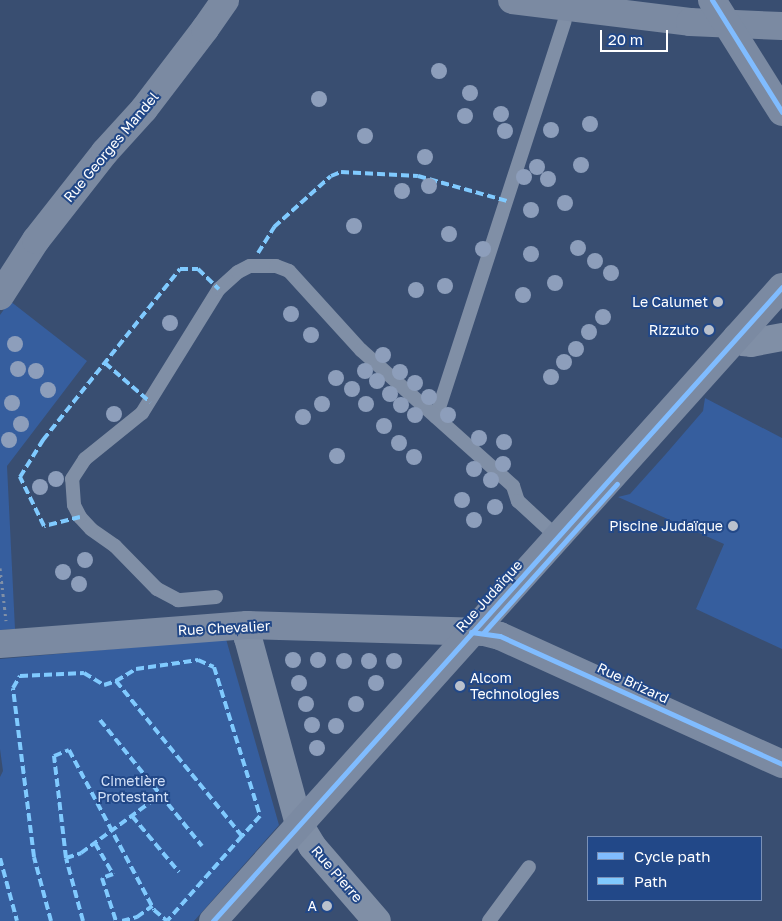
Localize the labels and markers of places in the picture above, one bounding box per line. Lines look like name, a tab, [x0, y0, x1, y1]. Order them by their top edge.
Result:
place label: Le Calumet	[632, 294, 708, 310]
marker: Le Calumet	[712, 296, 724, 308]
place label: Rizzuto	[649, 322, 699, 338]
marker: Rizzuto	[703, 324, 715, 336]
place label: Piscine Judaïque	[609, 518, 723, 534]
marker: Piscine Judaïque	[727, 520, 739, 532]
place label: Alcom Technologies	[470, 670, 559, 702]
marker: Alcom Technologies	[454, 680, 466, 692]
place label: A	[308, 898, 317, 914]
marker: A	[321, 900, 333, 912]

